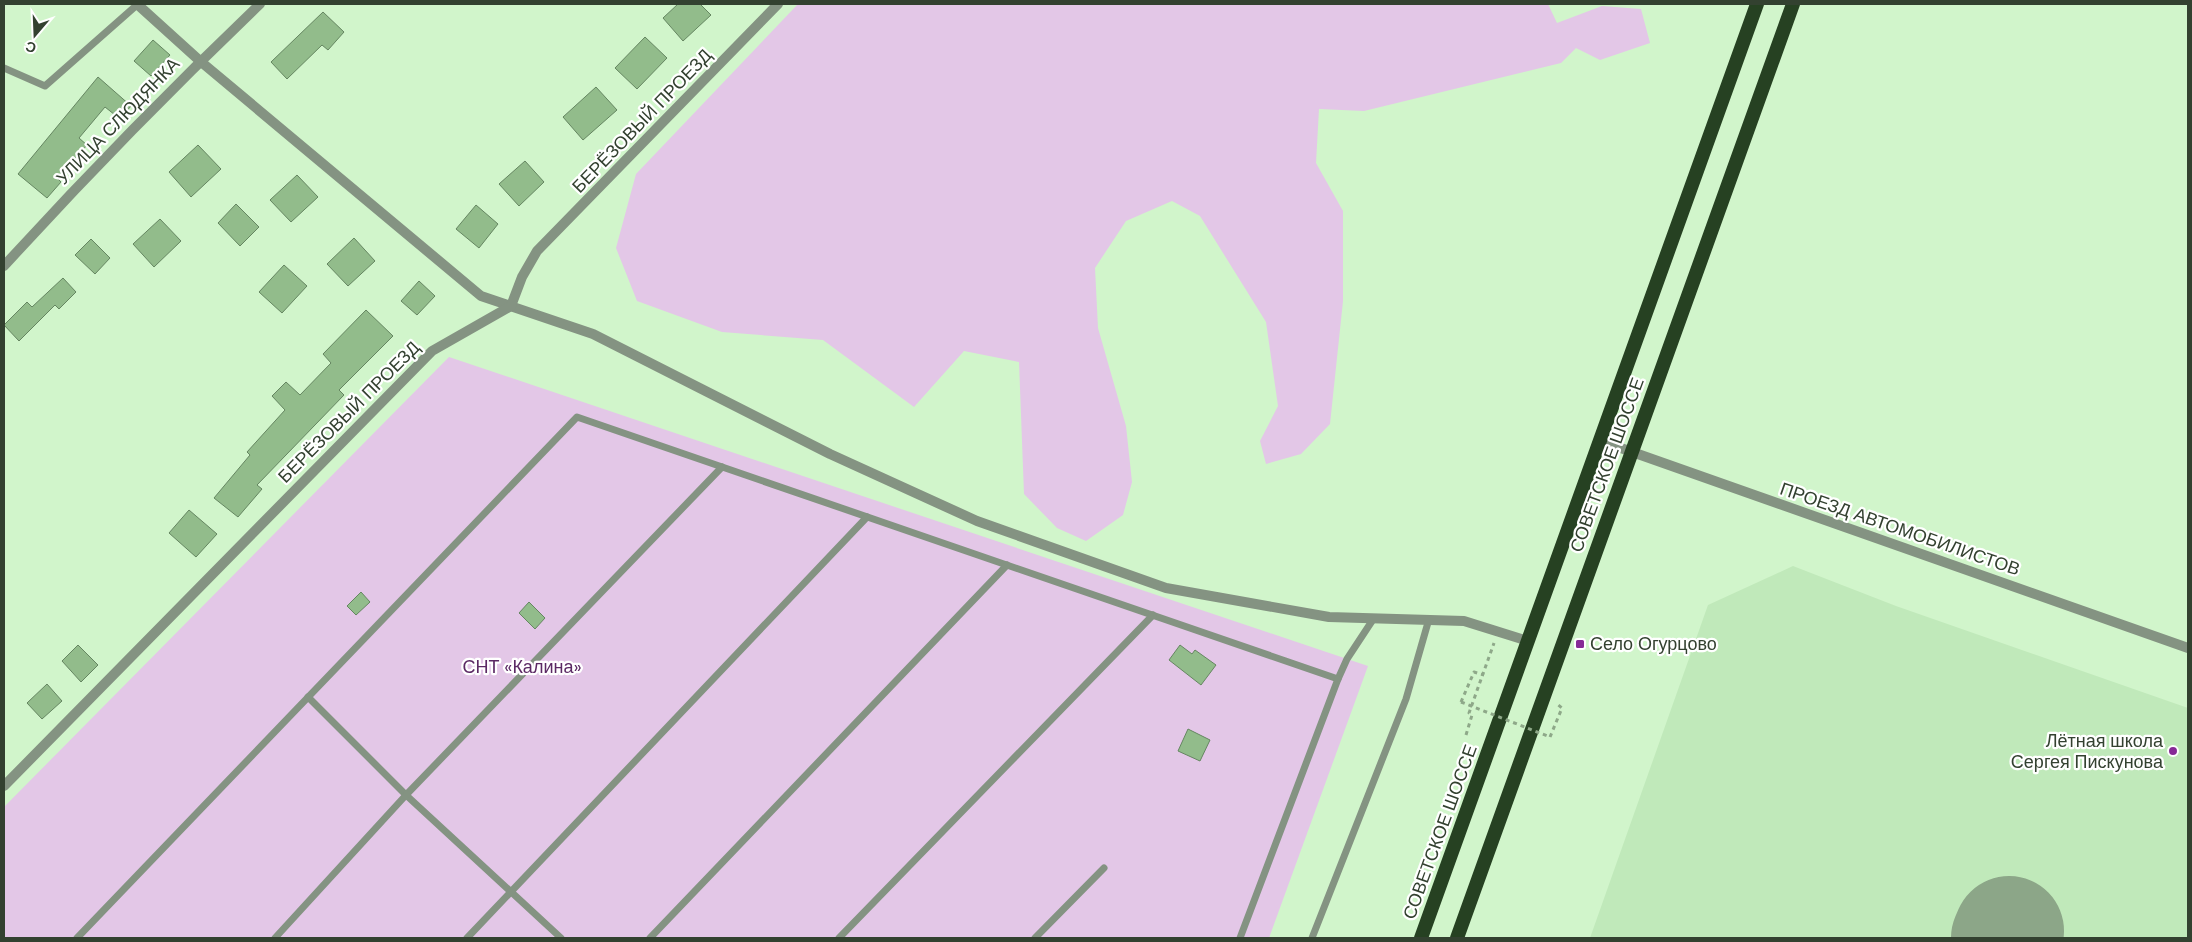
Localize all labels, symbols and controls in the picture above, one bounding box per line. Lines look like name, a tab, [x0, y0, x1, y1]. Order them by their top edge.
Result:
north arrow	[10, 10, 60, 60]
text: С	[23, 37, 38, 57]
street label: БЕРЁЗОВЫЙ ПРОЕЗД	[567, 44, 717, 198]
street label: УЛИЦА СЛЮДЯНКА	[51, 52, 185, 190]
street label: БЕРЁЗОВЫЙ ПРОЕЗД	[273, 336, 425, 488]
street label: СОВЕТСКОЕ ШОССЕ	[1564, 374, 1650, 556]
street label: ПРОЕЗД АВТОМОБИЛИСТОВ	[1777, 477, 2023, 581]
place label: Село Огурцово	[1590, 632, 1717, 656]
marker: Село Огурцово	[1574, 638, 1586, 650]
park label: СНТ «Калина»	[462, 655, 582, 679]
place label: Лётная школа Сергея Пискунова	[2011, 729, 2164, 774]
street label: СОВЕТСКОЕ ШОССЕ	[1397, 741, 1483, 923]
marker: Лётная школа Сергея Пискунова	[2167, 745, 2179, 757]

